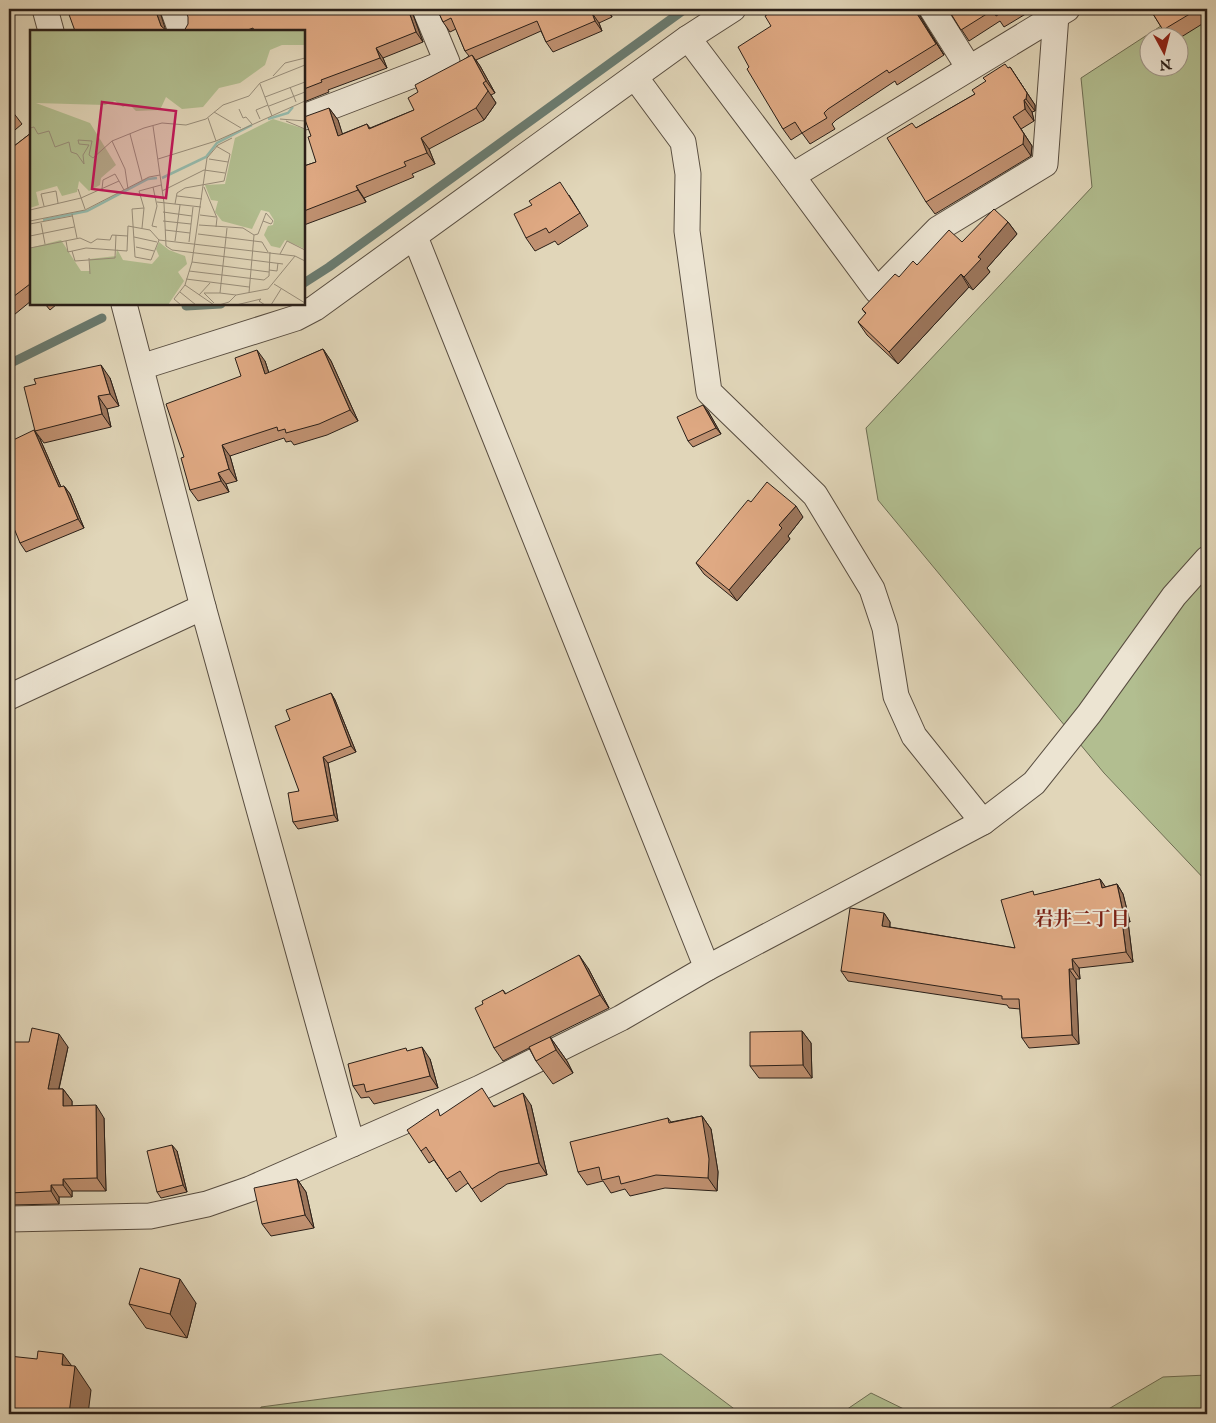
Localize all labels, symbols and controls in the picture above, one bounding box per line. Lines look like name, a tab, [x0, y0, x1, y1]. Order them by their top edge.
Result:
north arrow	[1138, 28, 1188, 78]
inset map	[30, 30, 305, 305]
text: N	[1158, 54, 1174, 74]
district label: 岩井二丁目	[1034, 908, 1130, 932]

